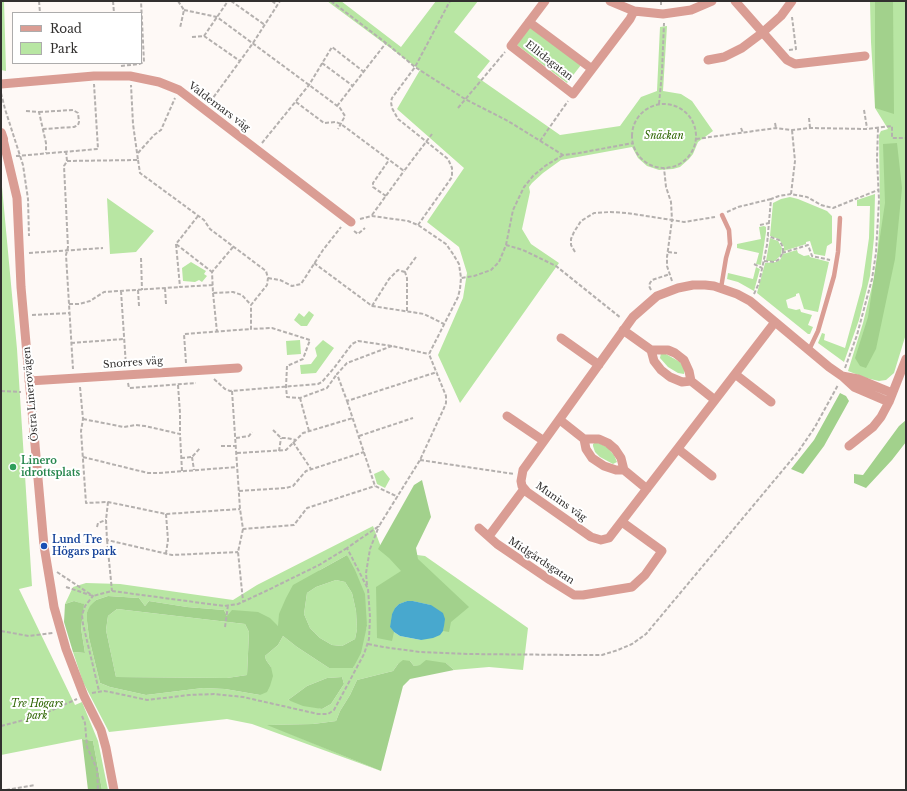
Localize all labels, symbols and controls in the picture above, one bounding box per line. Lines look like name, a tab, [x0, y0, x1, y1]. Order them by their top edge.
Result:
legend	[12, 12, 142, 64]
text: Road	[50, 21, 82, 36]
street label: Ellidagatan	[523, 39, 575, 83]
text: Park	[50, 41, 78, 56]
street label: Valdemars väg	[186, 80, 252, 134]
park label: Snäckan	[644, 130, 684, 142]
street label: Östra Linerovägen	[21, 346, 41, 442]
street label: Snorres väg	[103, 355, 163, 371]
place label: Linero idrottsplats	[21, 455, 80, 478]
marker: Linero idrottsplats	[8, 462, 18, 472]
street label: Munins väg	[533, 480, 589, 524]
place label: Lund Tre Högars park	[52, 534, 116, 558]
street label: Midgårdsgatan	[506, 535, 576, 587]
marker: Lund Tre Högars park	[39, 541, 49, 551]
park label: Tre Högars park	[11, 698, 63, 722]

